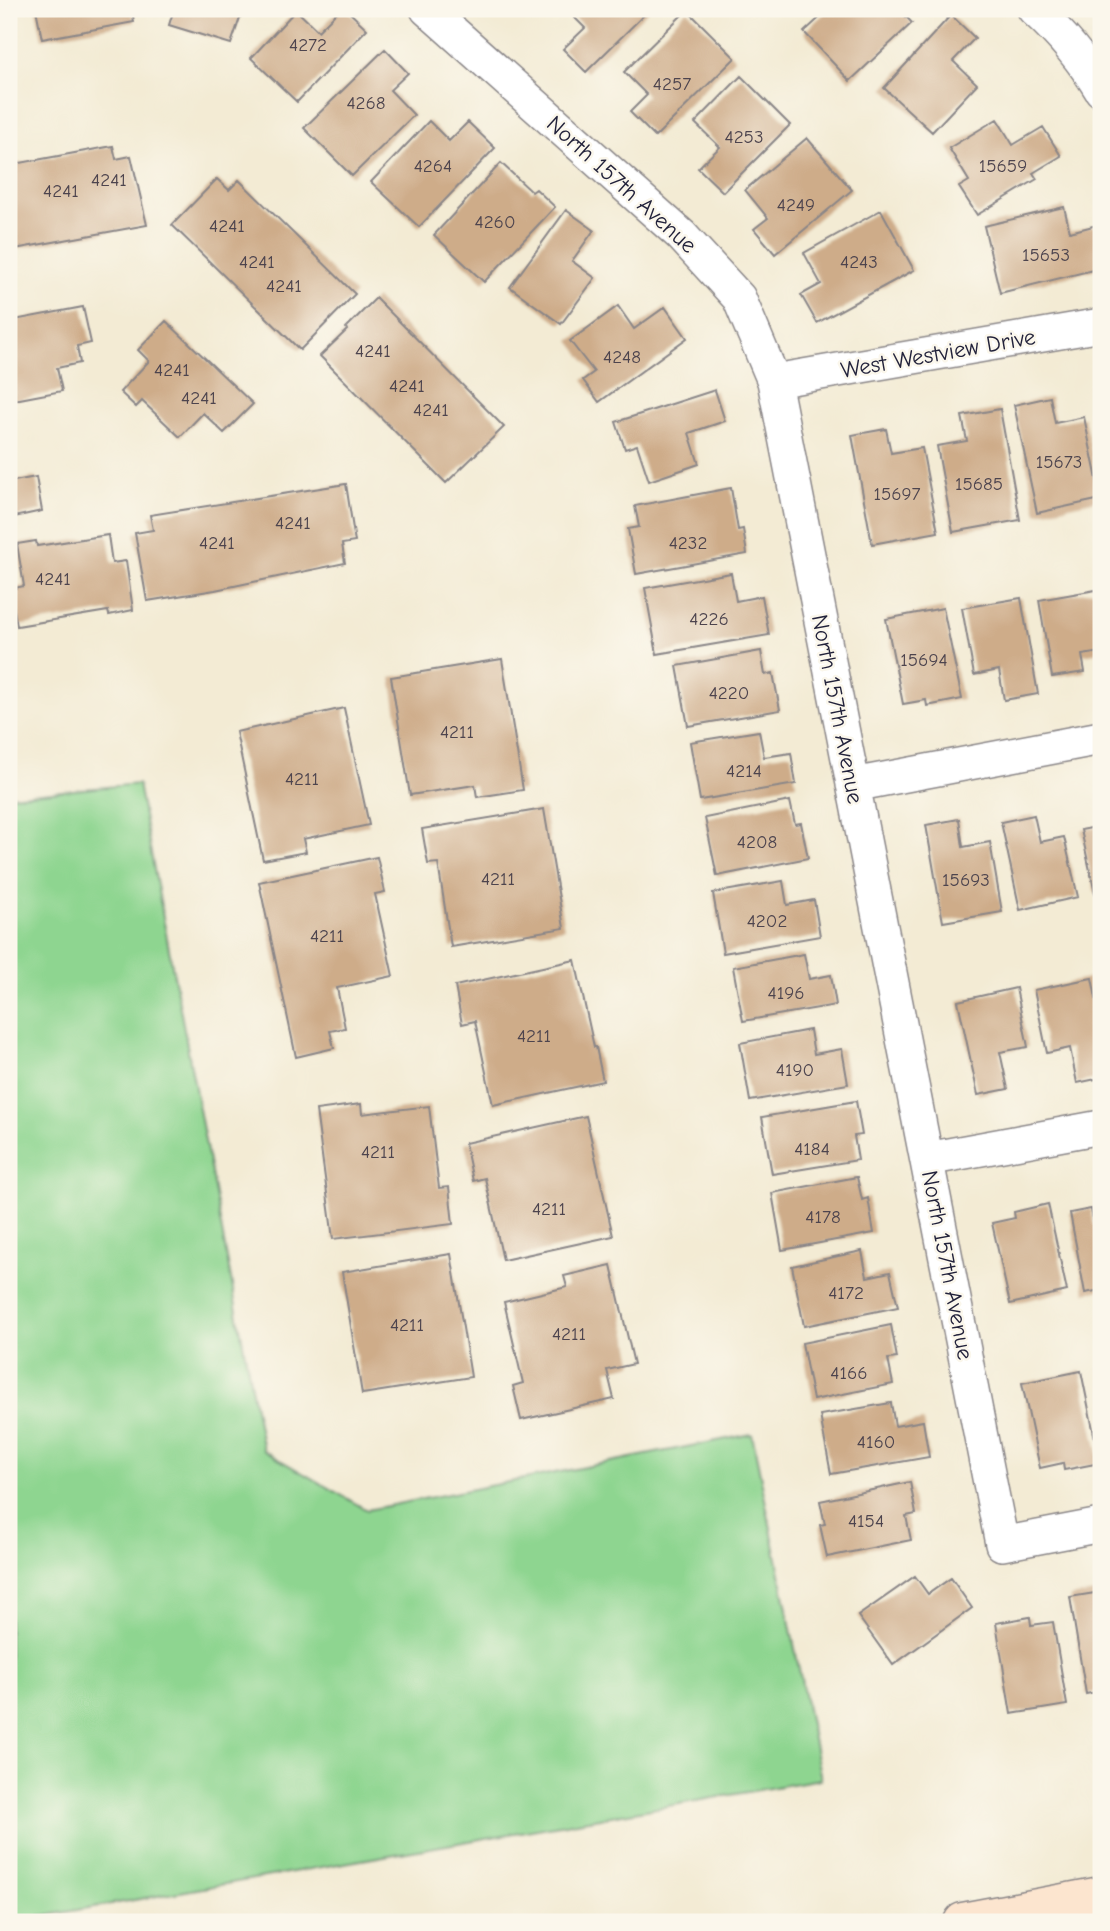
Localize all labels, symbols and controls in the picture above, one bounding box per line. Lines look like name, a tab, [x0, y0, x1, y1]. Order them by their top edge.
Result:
house number: 4272	[289, 34, 327, 56]
house number: 4257	[653, 73, 691, 95]
house number: 4268	[346, 92, 386, 114]
street label: North 157th Avenue	[541, 110, 702, 259]
house number: 4253	[724, 126, 764, 148]
house number: 4264	[414, 155, 452, 177]
house number: 15659	[979, 155, 1027, 177]
house number: 4241	[91, 169, 127, 191]
house number: 4241	[43, 180, 79, 202]
house number: 4249	[777, 194, 815, 216]
house number: 4260	[474, 211, 516, 233]
house number: 4241	[209, 215, 245, 237]
house number: 15653	[1022, 244, 1070, 266]
house number: 4241	[239, 251, 275, 273]
house number: 4243	[840, 251, 878, 273]
house number: 4241	[266, 275, 302, 297]
street label: West Westview Drive	[839, 323, 1037, 384]
house number: 4241	[355, 340, 391, 362]
house number: 4248	[603, 346, 641, 368]
house number: 4241	[154, 359, 190, 381]
house number: 4241	[389, 375, 425, 397]
house number: 4241	[181, 387, 217, 409]
house number: 4241	[413, 399, 449, 421]
house number: 15673	[1036, 451, 1082, 473]
house number: 15685	[955, 473, 1003, 495]
house number: 15697	[873, 483, 921, 505]
house number: 4241	[275, 512, 311, 534]
house number: 4241	[199, 532, 235, 554]
house number: 4232	[669, 532, 707, 554]
house number: 4241	[35, 568, 71, 590]
house number: 4226	[689, 608, 729, 630]
street label: North 157th Avenue	[806, 612, 869, 806]
house number: 15694	[900, 649, 948, 671]
house number: 4220	[709, 682, 749, 704]
house number: 4211	[440, 721, 474, 743]
house number: 4214	[726, 760, 762, 782]
house number: 4211	[285, 768, 319, 790]
house number: 4208	[737, 831, 777, 853]
house number: 4211	[481, 868, 515, 890]
house number: 15693	[942, 869, 990, 891]
house number: 4202	[747, 910, 787, 932]
house number: 4211	[310, 925, 344, 947]
house number: 4196	[767, 982, 805, 1004]
house number: 4211	[517, 1025, 551, 1047]
house number: 4190	[776, 1059, 814, 1081]
house number: 4184	[794, 1138, 830, 1160]
house number: 4211	[361, 1141, 395, 1163]
street label: North 157th Avenue	[916, 1168, 979, 1362]
house number: 4211	[532, 1198, 566, 1220]
house number: 4178	[805, 1206, 841, 1228]
house number: 4172	[828, 1282, 864, 1304]
house number: 4211	[390, 1314, 424, 1336]
house number: 4211	[552, 1323, 586, 1345]
house number: 4166	[830, 1362, 868, 1384]
house number: 4160	[857, 1431, 895, 1453]
house number: 4154	[848, 1510, 884, 1532]

